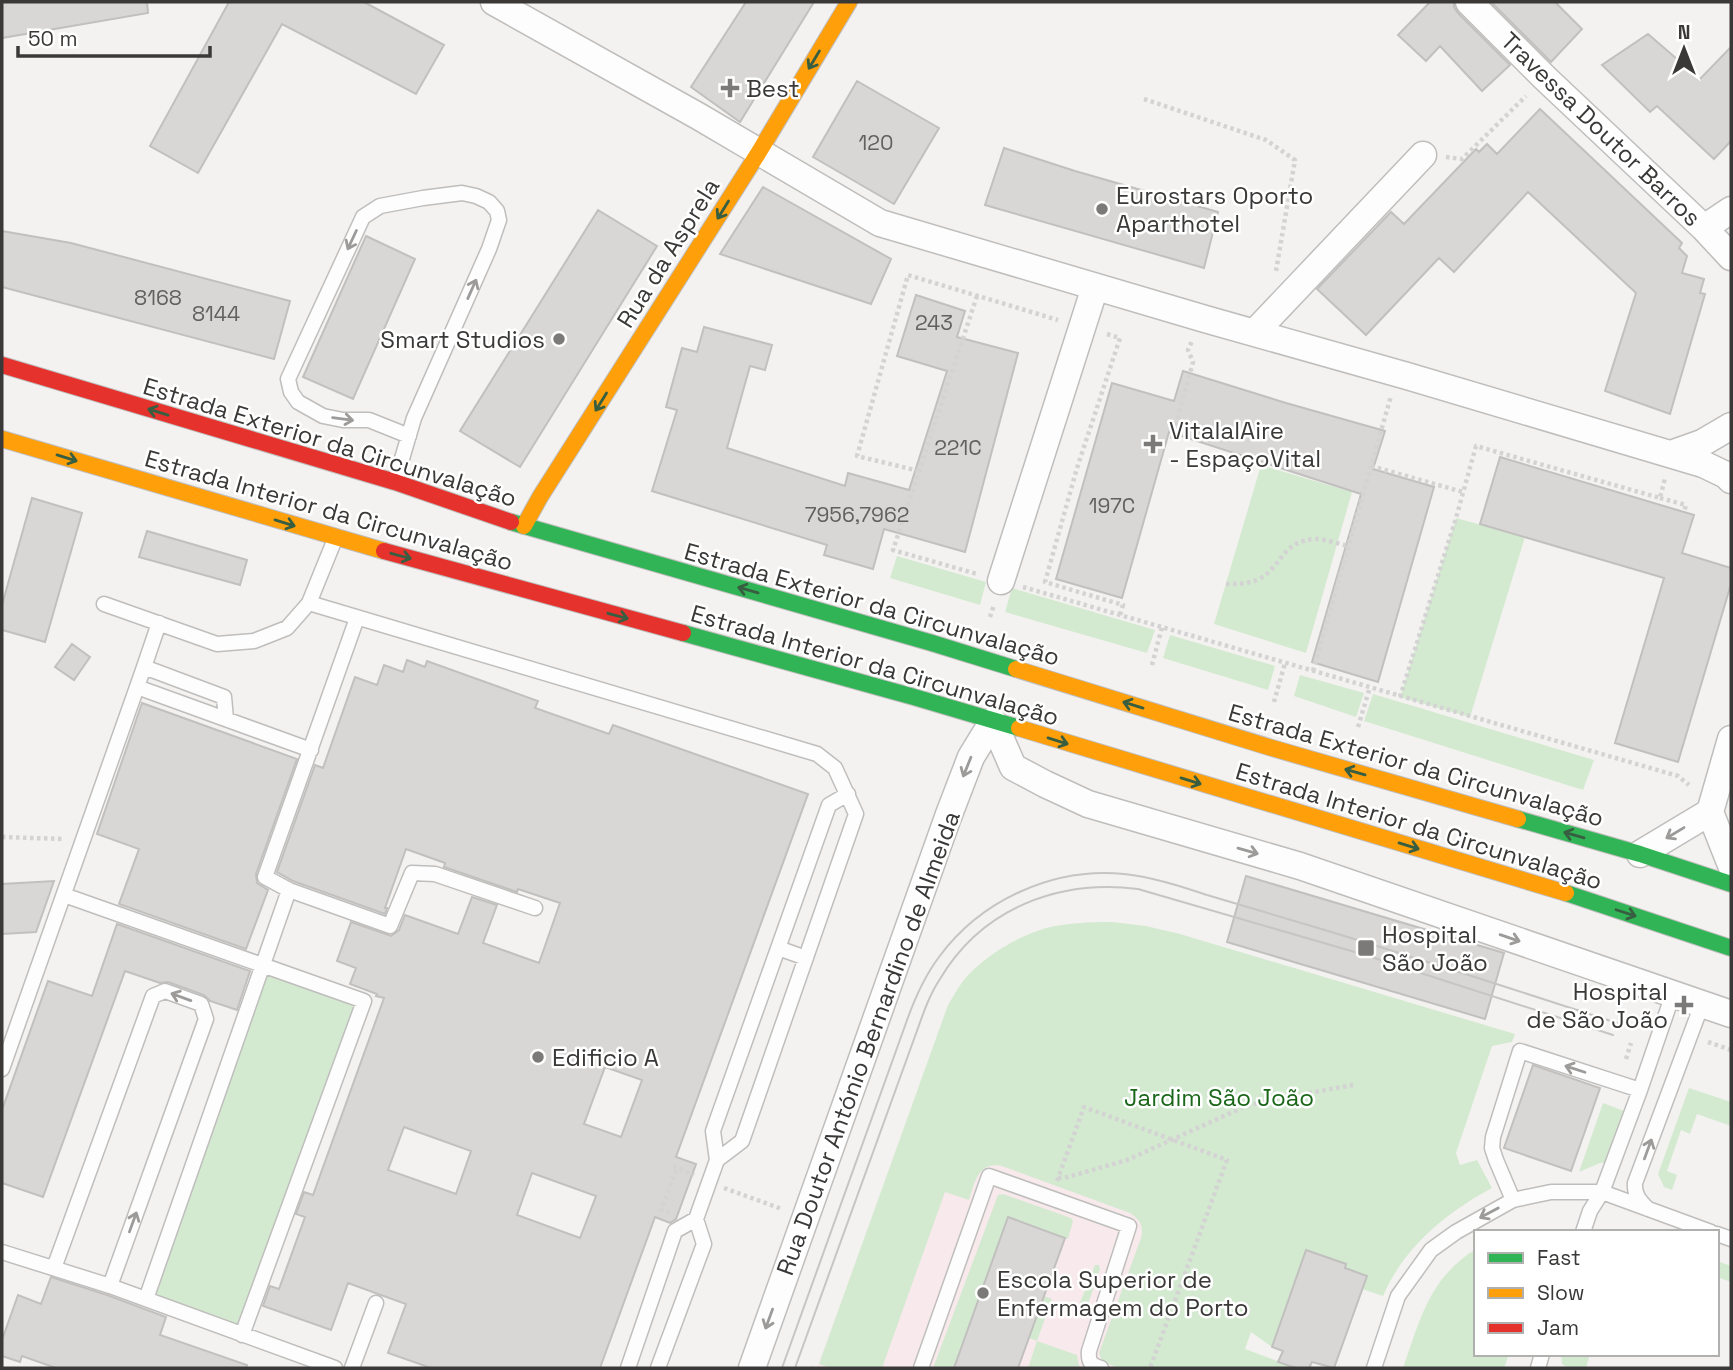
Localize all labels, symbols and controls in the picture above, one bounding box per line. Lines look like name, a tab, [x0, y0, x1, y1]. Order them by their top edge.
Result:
scale bar	[18, 14, 210, 58]
north arrow	[1649, 14, 1719, 84]
text: N	[1678, 20, 1690, 45]
text: 50 m	[28, 25, 78, 52]
street label: Travessa Doutor Barros	[1494, 25, 1708, 233]
one-way arrow	[807, 50, 821, 70]
place label: Best	[746, 73, 800, 104]
marker: Best	[720, 78, 740, 98]
house number: 120	[859, 129, 893, 156]
street label: Rua da Asprela	[610, 172, 726, 334]
place label: Eurostars Oporto Aparthotel	[1116, 180, 1313, 239]
one-way arrow	[715, 199, 729, 219]
marker: Eurostars Oporto Aparthotel	[1094, 201, 1110, 217]
one-way arrow	[345, 229, 358, 250]
one-way arrow	[466, 278, 479, 300]
house number: 8168	[134, 284, 182, 311]
house number: 8144	[192, 300, 240, 327]
house number: 243	[915, 309, 953, 336]
place label: Smart Studios	[380, 324, 545, 355]
marker: Smart Studios	[551, 331, 567, 347]
street label: Estrada Exterior da Circunvalação	[139, 370, 521, 514]
one-way arrow	[593, 391, 607, 411]
one-way arrow	[147, 404, 169, 417]
one-way arrow	[331, 412, 354, 425]
place label: VitalalAire - EspaçoVital	[1169, 415, 1321, 474]
house number: 221C	[934, 434, 982, 461]
marker: VitalalAire - EspaçoVital	[1143, 434, 1163, 454]
street label: Estrada Interior da Circunvalação	[141, 443, 517, 577]
one-way arrow	[56, 453, 78, 466]
house number: 197C	[1089, 492, 1135, 519]
house number: 7956,7962	[805, 501, 909, 528]
one-way arrow	[274, 517, 296, 530]
street label: Estrada Exterior da Circunvalação	[681, 535, 1063, 673]
one-way arrow	[390, 550, 412, 563]
one-way arrow	[737, 583, 759, 596]
street label: Estrada Interior da Circunvalação	[687, 598, 1063, 732]
one-way arrow	[607, 611, 629, 624]
street label: Estrada Exterior da Circunvalação	[1225, 696, 1607, 834]
one-way arrow	[1123, 697, 1145, 710]
one-way arrow	[1047, 735, 1069, 748]
street label: Estrada Interior da Circunvalação	[1232, 755, 1606, 897]
one-way arrow	[959, 756, 972, 778]
one-way arrow	[1345, 764, 1367, 777]
one-way arrow	[1180, 775, 1202, 788]
street label: Rua Doutor António Bernardino de Almeida	[769, 806, 967, 1279]
one-way arrow	[1665, 826, 1685, 840]
one-way arrow	[1563, 828, 1586, 841]
one-way arrow	[1398, 840, 1420, 853]
one-way arrow	[1236, 845, 1258, 858]
one-way arrow	[1615, 908, 1637, 920]
place label: Hospital São João	[1382, 919, 1488, 978]
one-way arrow	[1498, 933, 1520, 945]
marker: Hospital São João	[1356, 938, 1376, 958]
place label: Hospital de São João	[1526, 976, 1668, 1035]
one-way arrow	[171, 990, 193, 1002]
marker: Hospital de São João	[1674, 995, 1694, 1015]
place label: Edificio A	[552, 1042, 659, 1073]
marker: Edificio A	[530, 1049, 546, 1065]
one-way arrow	[1564, 1062, 1586, 1075]
park label: Jardim São João	[1124, 1082, 1314, 1113]
one-way arrow	[1642, 1139, 1655, 1161]
one-way arrow	[1479, 1207, 1500, 1220]
one-way arrow	[128, 1211, 140, 1233]
legend	[1474, 1230, 1719, 1356]
text: Fast	[1537, 1244, 1581, 1271]
place label: Escola Superior de Enfermagem do Porto	[997, 1264, 1249, 1323]
text: Slow	[1537, 1279, 1585, 1306]
marker: Escola Superior de Enfermagem do Porto	[975, 1285, 991, 1301]
one-way arrow	[762, 1308, 774, 1330]
text: Jam	[1537, 1314, 1579, 1341]

